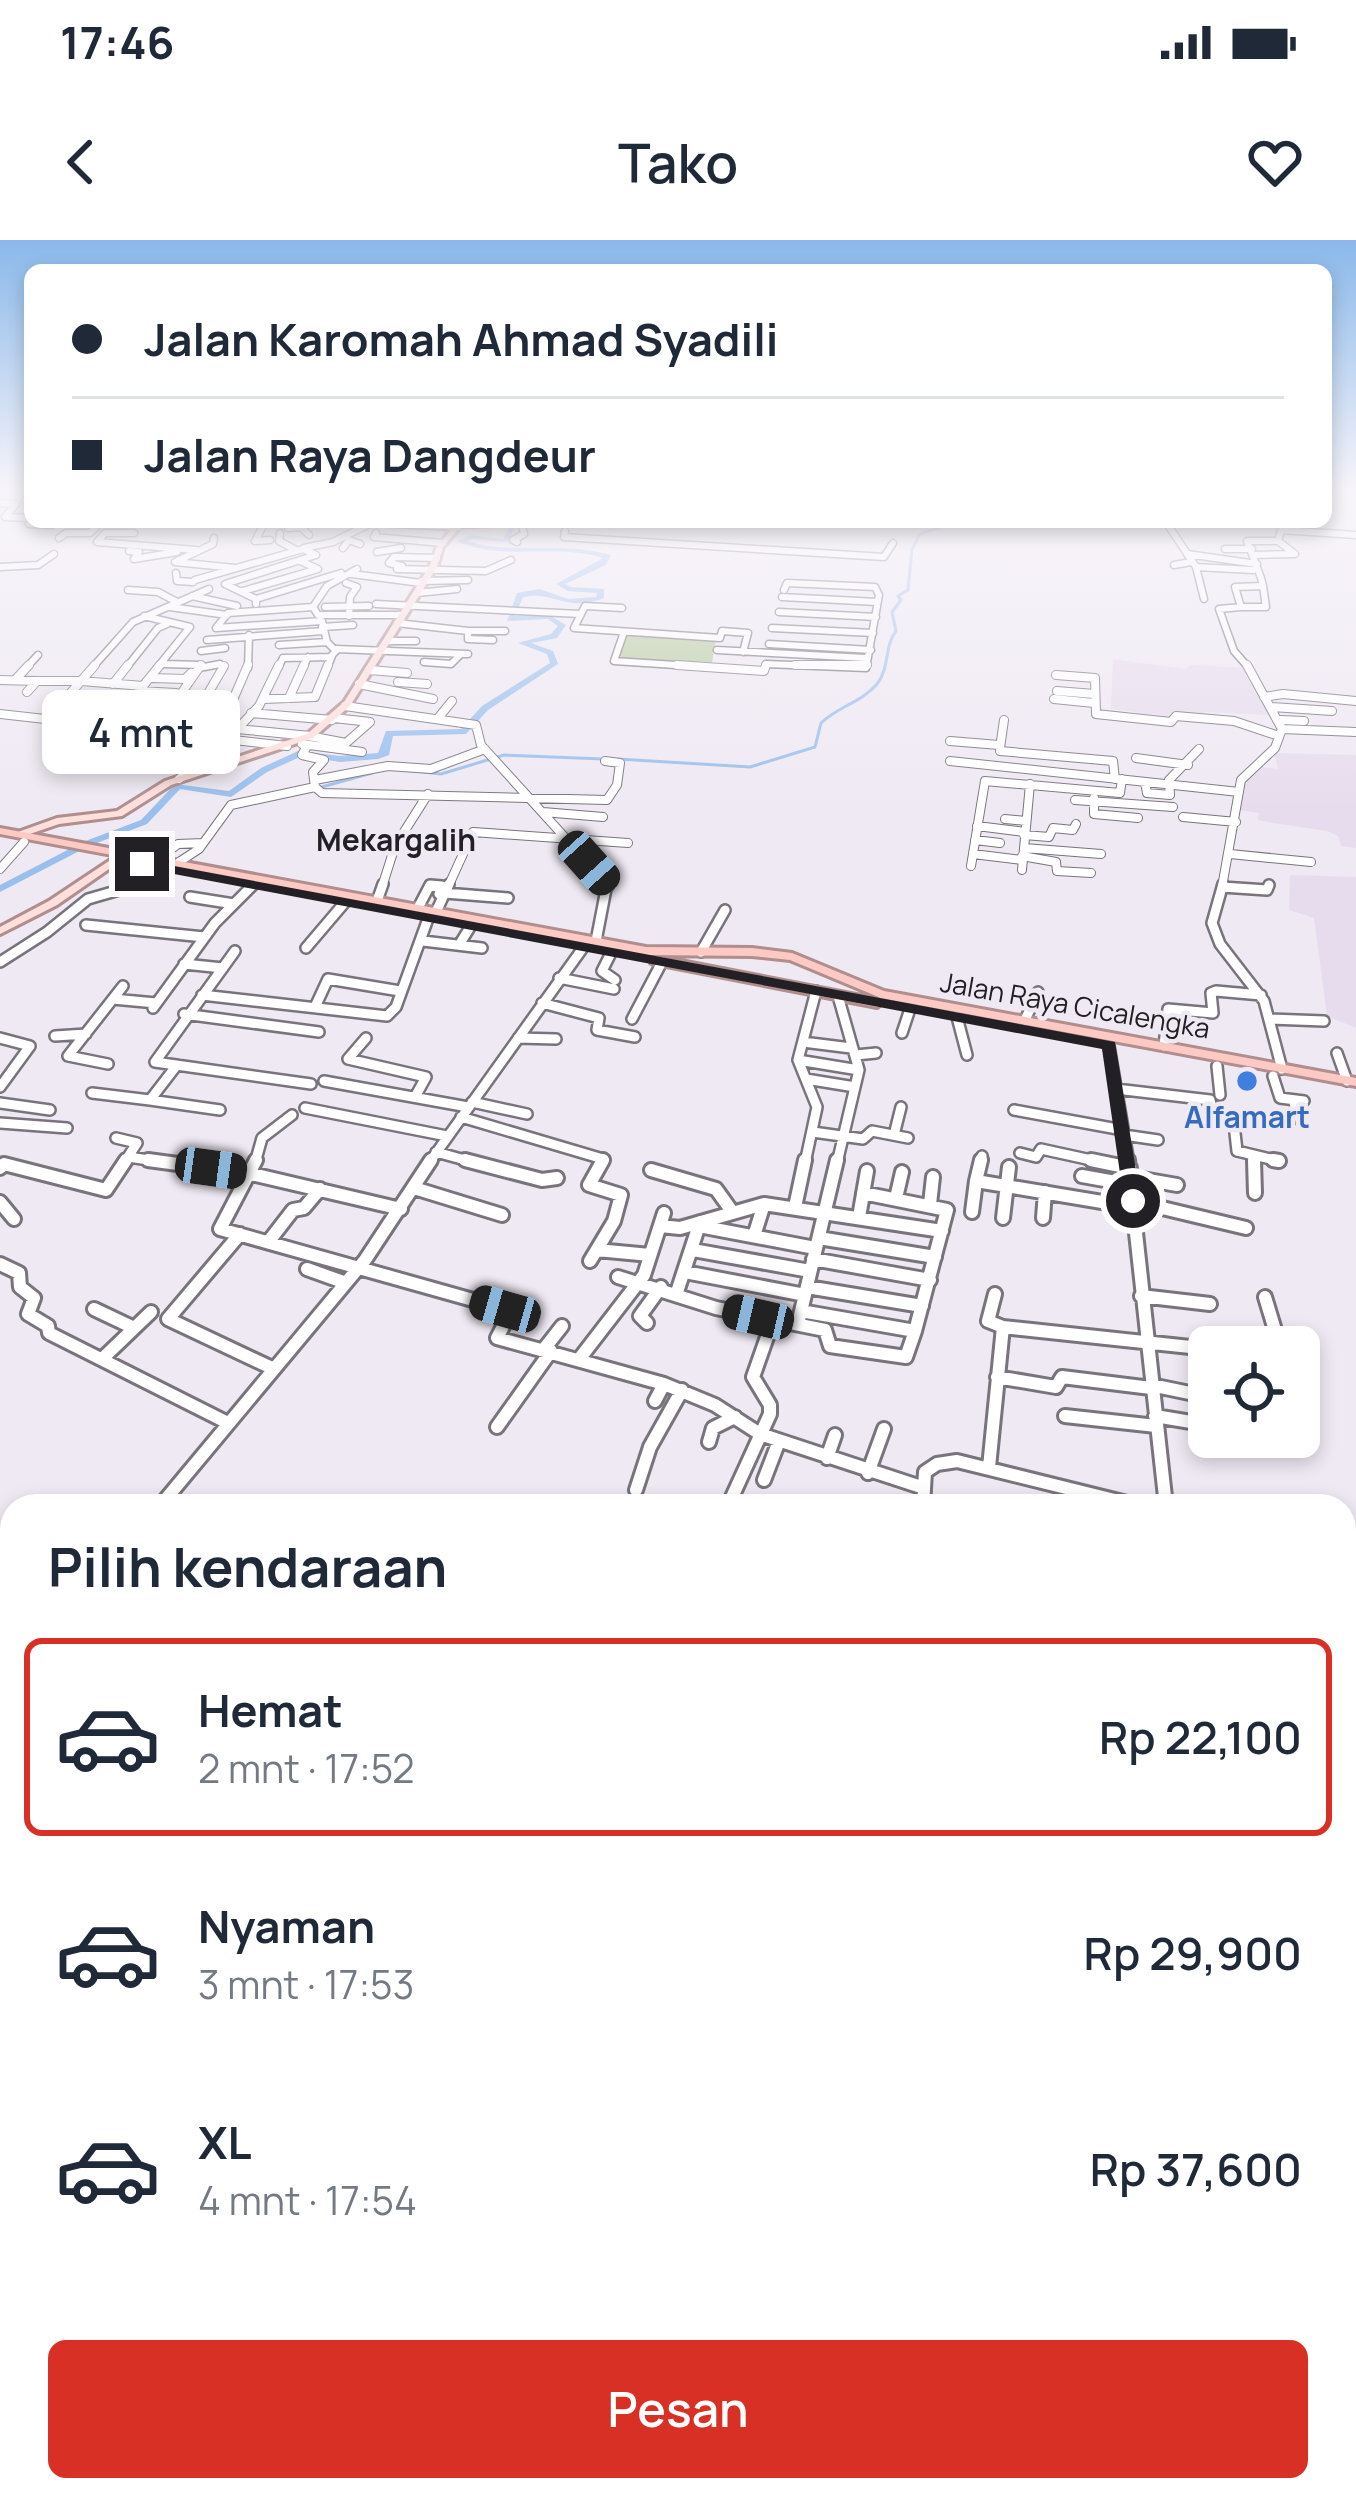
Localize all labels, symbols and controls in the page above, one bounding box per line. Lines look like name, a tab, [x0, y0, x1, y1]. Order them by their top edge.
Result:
text: 17:46	[60, 11, 174, 73]
text: Tako	[618, 125, 738, 199]
icon: back	[48, 129, 114, 195]
icon: heart	[1242, 129, 1308, 195]
text: Jalan Karomah Ahmad Syadili	[144, 308, 778, 370]
text: Jalan Raya Dangdeur	[144, 424, 596, 486]
callout: 4 mnt	[43, 690, 241, 774]
text: 4 mnt	[88, 705, 194, 759]
district label: Mekargalih	[316, 819, 476, 860]
car	[552, 824, 626, 902]
route end	[115, 837, 169, 891]
street label: Jalan Raya Cicalengka	[938, 963, 1213, 1046]
marker: Alfamart	[1234, 1068, 1260, 1094]
place label: Alfamart	[1184, 1096, 1310, 1137]
car	[173, 1145, 249, 1191]
route start	[1106, 1174, 1160, 1228]
car	[465, 1282, 545, 1336]
car	[719, 1291, 797, 1343]
map controls	[1188, 1326, 1320, 1458]
button: locate	[1188, 1326, 1320, 1458]
text: Pilih kendaraan	[48, 1529, 447, 1603]
text: Hemat	[198, 1679, 343, 1741]
icon: car	[54, 1683, 162, 1791]
text: Rp 22,100	[1099, 1706, 1302, 1768]
text: 2 mnt · 17:52	[198, 1741, 414, 1795]
text: Nyaman	[198, 1895, 375, 1957]
icon: car	[54, 1899, 162, 2007]
text: Rp 29,900	[1084, 1922, 1302, 1984]
text: 3 mnt · 17:53	[198, 1957, 414, 2011]
text: XL	[198, 2111, 252, 2173]
icon: car	[54, 2115, 162, 2223]
text: Rp 37,600	[1090, 2138, 1302, 2200]
text: 4 mnt · 17:54	[198, 2173, 417, 2227]
button: Pesan	[48, 2340, 1308, 2478]

